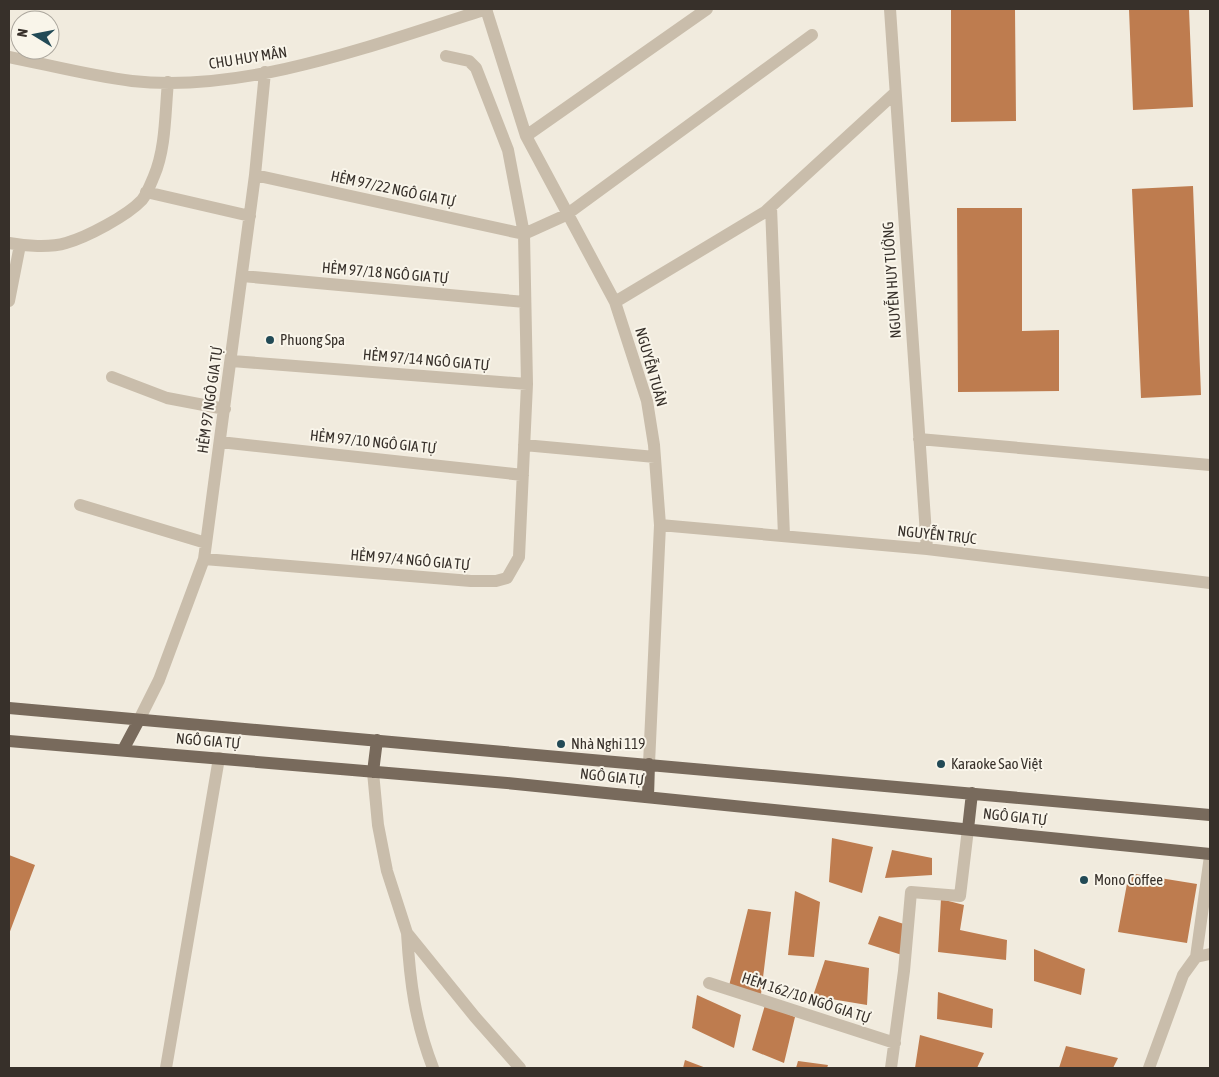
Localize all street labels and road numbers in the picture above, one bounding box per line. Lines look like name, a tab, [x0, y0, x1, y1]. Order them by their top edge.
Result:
street label: CHU HUY MÂN	[208, 43, 288, 72]
street label: HẺM 97/22 NGÔ GIA TỰ	[329, 167, 457, 210]
street label: NGUYỄN HUY TƯỞNG	[878, 221, 904, 339]
street label: HẺM 97/18 NGÔ GIA TỰ	[321, 259, 449, 287]
street label: NGUYỄN TUÂN	[632, 325, 672, 408]
street label: HẺM 97 NGÔ GIA TỰ	[194, 345, 225, 454]
street label: HẺM 97/14 NGÔ GIA TỰ	[362, 346, 490, 374]
street label: HẺM 97/10 NGÔ GIA TỰ	[309, 426, 437, 457]
street label: NGUYỄN TRỰC	[897, 521, 978, 547]
street label: HẺM 97/4 NGÔ GIA TỰ	[350, 546, 471, 573]
street label: NGÔ GIA TỰ	[175, 729, 241, 752]
street label: NGÔ GIA TỰ	[579, 765, 645, 788]
street label: NGÔ GIA TỰ	[982, 805, 1048, 828]
street label: HẺM 162/10 NGÔ GIA TỰ	[740, 969, 873, 1026]

